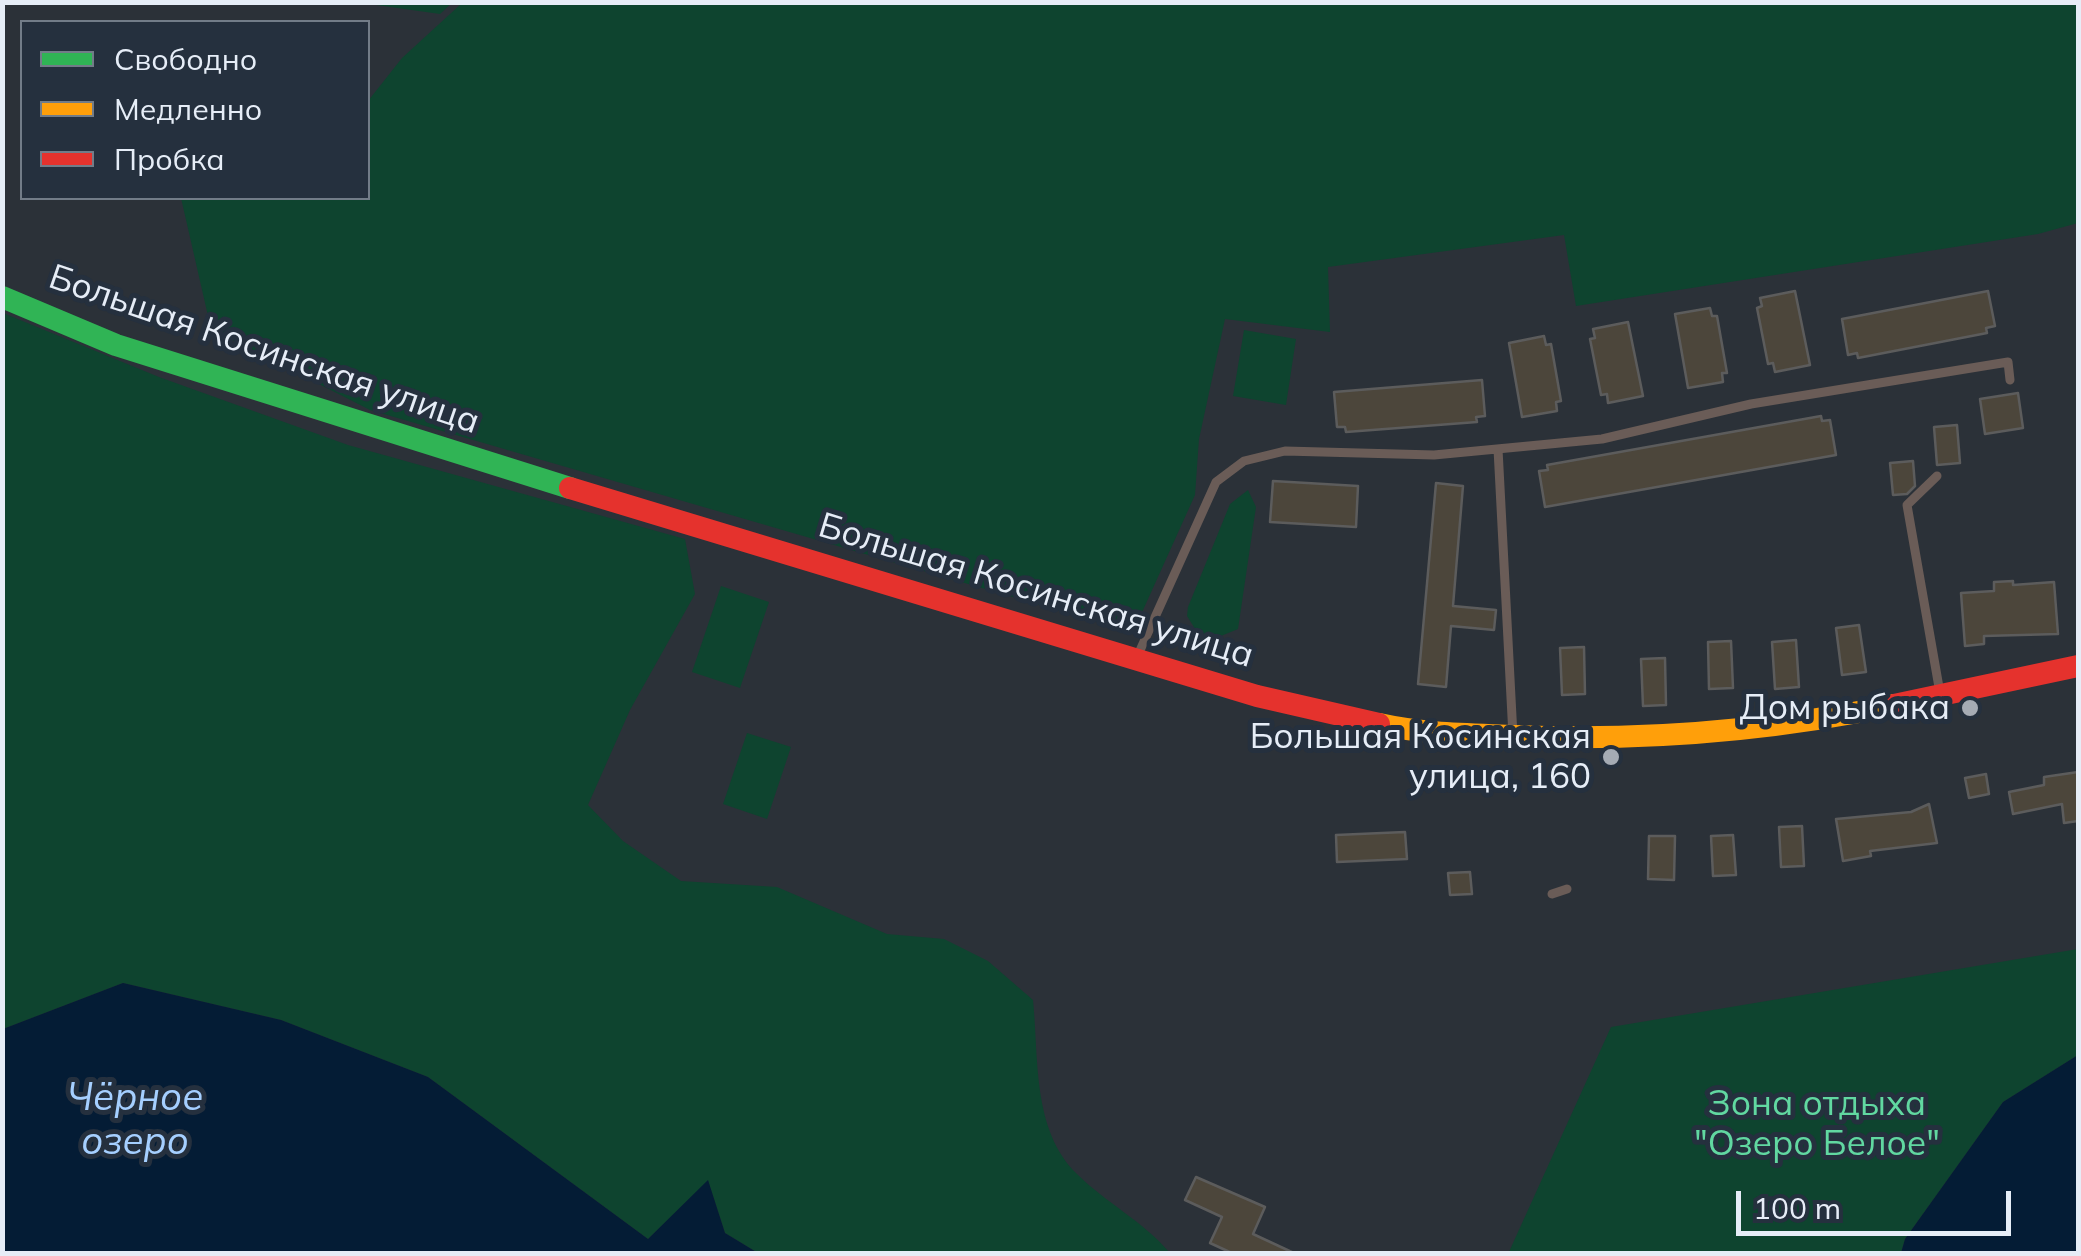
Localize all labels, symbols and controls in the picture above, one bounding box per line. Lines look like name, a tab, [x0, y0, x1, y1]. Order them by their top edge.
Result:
legend	[20, 20, 370, 200]
text: Свободно	[114, 40, 257, 78]
text: Медленно	[114, 90, 262, 128]
text: Пробка	[114, 140, 225, 178]
street label: Большая Косинская улица	[43, 256, 485, 444]
street label: Большая Косинская улица	[814, 505, 1258, 677]
place label: Дом рыбака	[1740, 687, 1950, 729]
marker: Дом рыбака	[1959, 697, 1981, 719]
place label: Большая Косинская улица, 160	[1250, 716, 1591, 798]
marker: Большая Косинская улица, 160	[1600, 746, 1622, 768]
water label: Чёрное озеро	[67, 1076, 203, 1166]
park label: Зона отдыха "Озеро Белое"	[1694, 1083, 1940, 1165]
scale bar	[1741, 1171, 2016, 1233]
text: 100 m	[1753, 1189, 1841, 1227]

